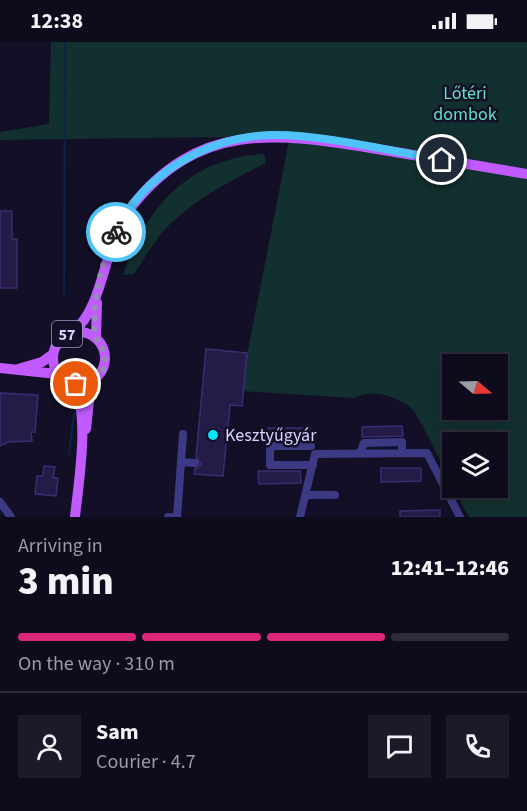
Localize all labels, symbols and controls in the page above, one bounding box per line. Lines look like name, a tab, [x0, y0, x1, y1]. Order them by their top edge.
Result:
text: 12:38	[30, 5, 83, 37]
park label: Lőtéri dombok	[433, 81, 497, 127]
pin	[416, 134, 467, 185]
icon: home	[425, 143, 458, 176]
courier	[86, 202, 146, 262]
icon: bike	[100, 216, 133, 249]
road number: 57	[52, 321, 82, 347]
north arrow	[442, 354, 508, 420]
map controls	[442, 354, 508, 498]
pin	[50, 358, 101, 409]
icon: bag	[59, 367, 92, 400]
place label: Kesztyűgyár	[225, 423, 317, 448]
marker: Kesztyűgyár	[206, 428, 220, 442]
button: layers	[442, 432, 508, 498]
text: Arriving in	[18, 532, 103, 560]
text: 12:41–12:46	[391, 552, 509, 584]
text: 3 min	[18, 554, 114, 610]
text: On the way · 310 m	[18, 650, 175, 678]
button: person	[18, 715, 81, 778]
button: chat	[368, 715, 431, 778]
button: phone	[446, 715, 509, 778]
text: Sam	[96, 716, 139, 748]
text: Courier · 4.7	[96, 748, 196, 776]

